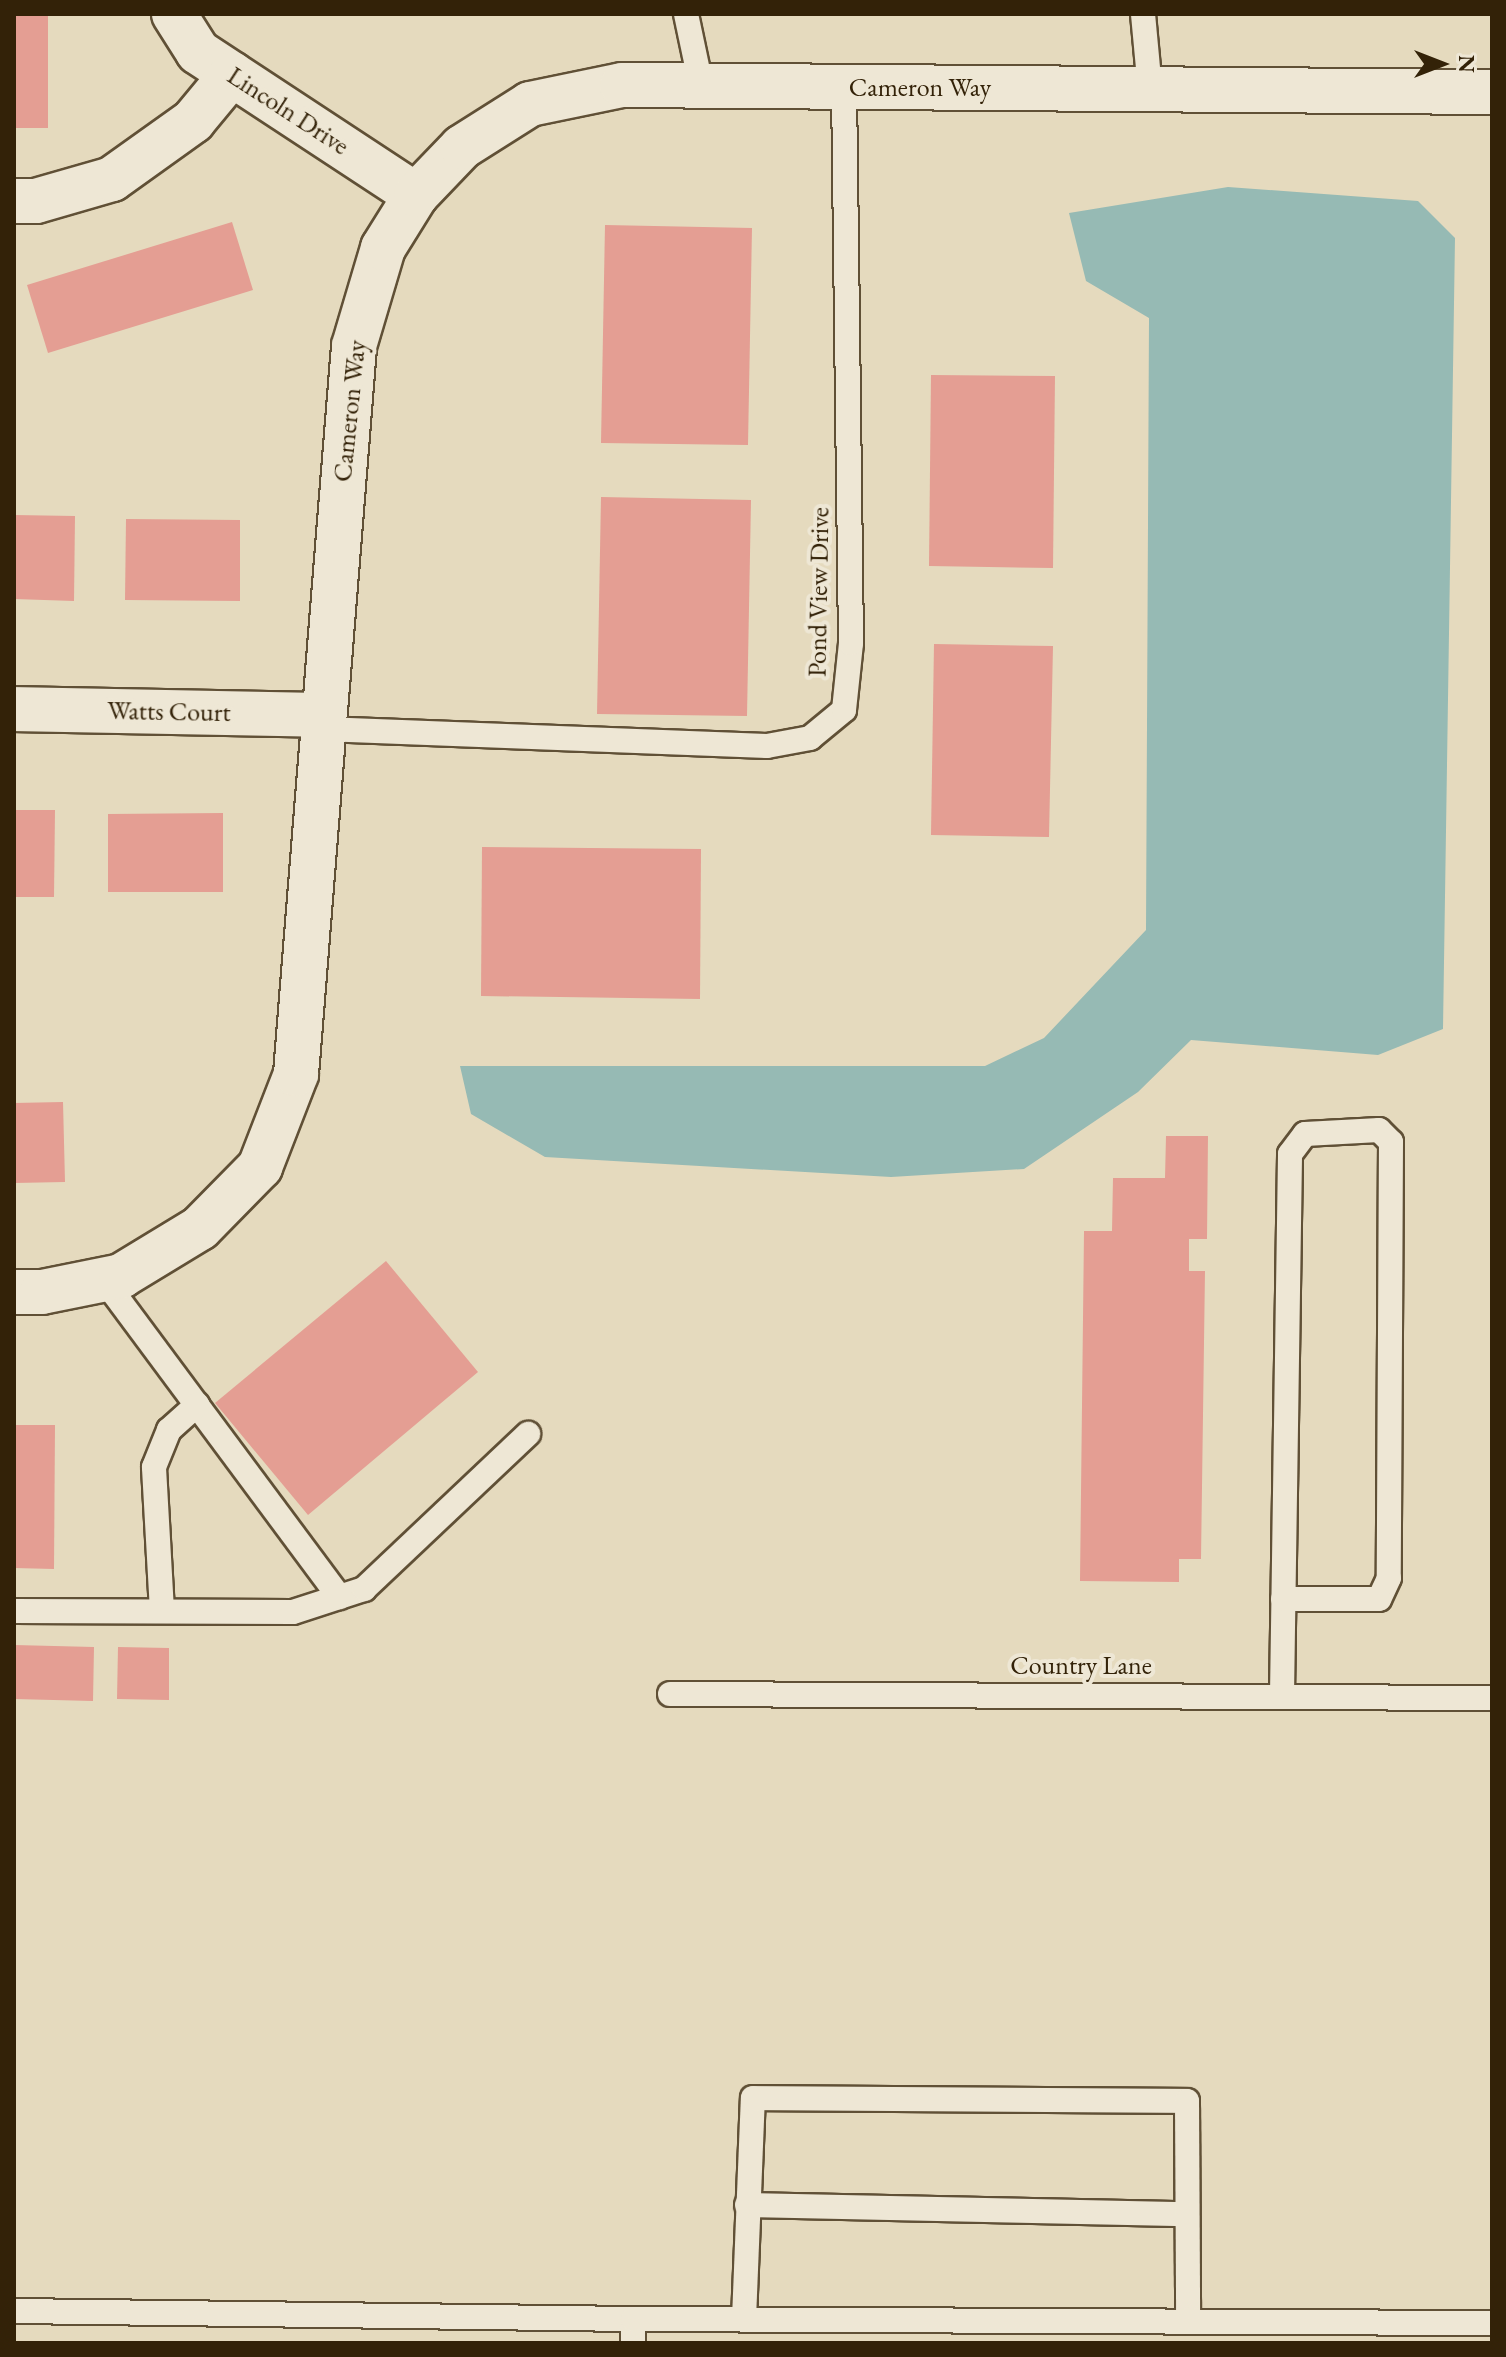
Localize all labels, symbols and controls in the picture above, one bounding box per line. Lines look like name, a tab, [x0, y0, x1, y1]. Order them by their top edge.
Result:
north arrow	[1402, 24, 1482, 104]
text: N	[1452, 55, 1481, 73]
street label: Lincoln Drive	[221, 60, 355, 162]
street label: Cameron Way	[849, 72, 991, 104]
street label: Cameron Way	[327, 339, 373, 483]
street label: Pond View Drive	[802, 507, 836, 677]
street label: Watts Court	[107, 695, 231, 729]
street label: Country Lane	[1010, 1650, 1152, 1682]

